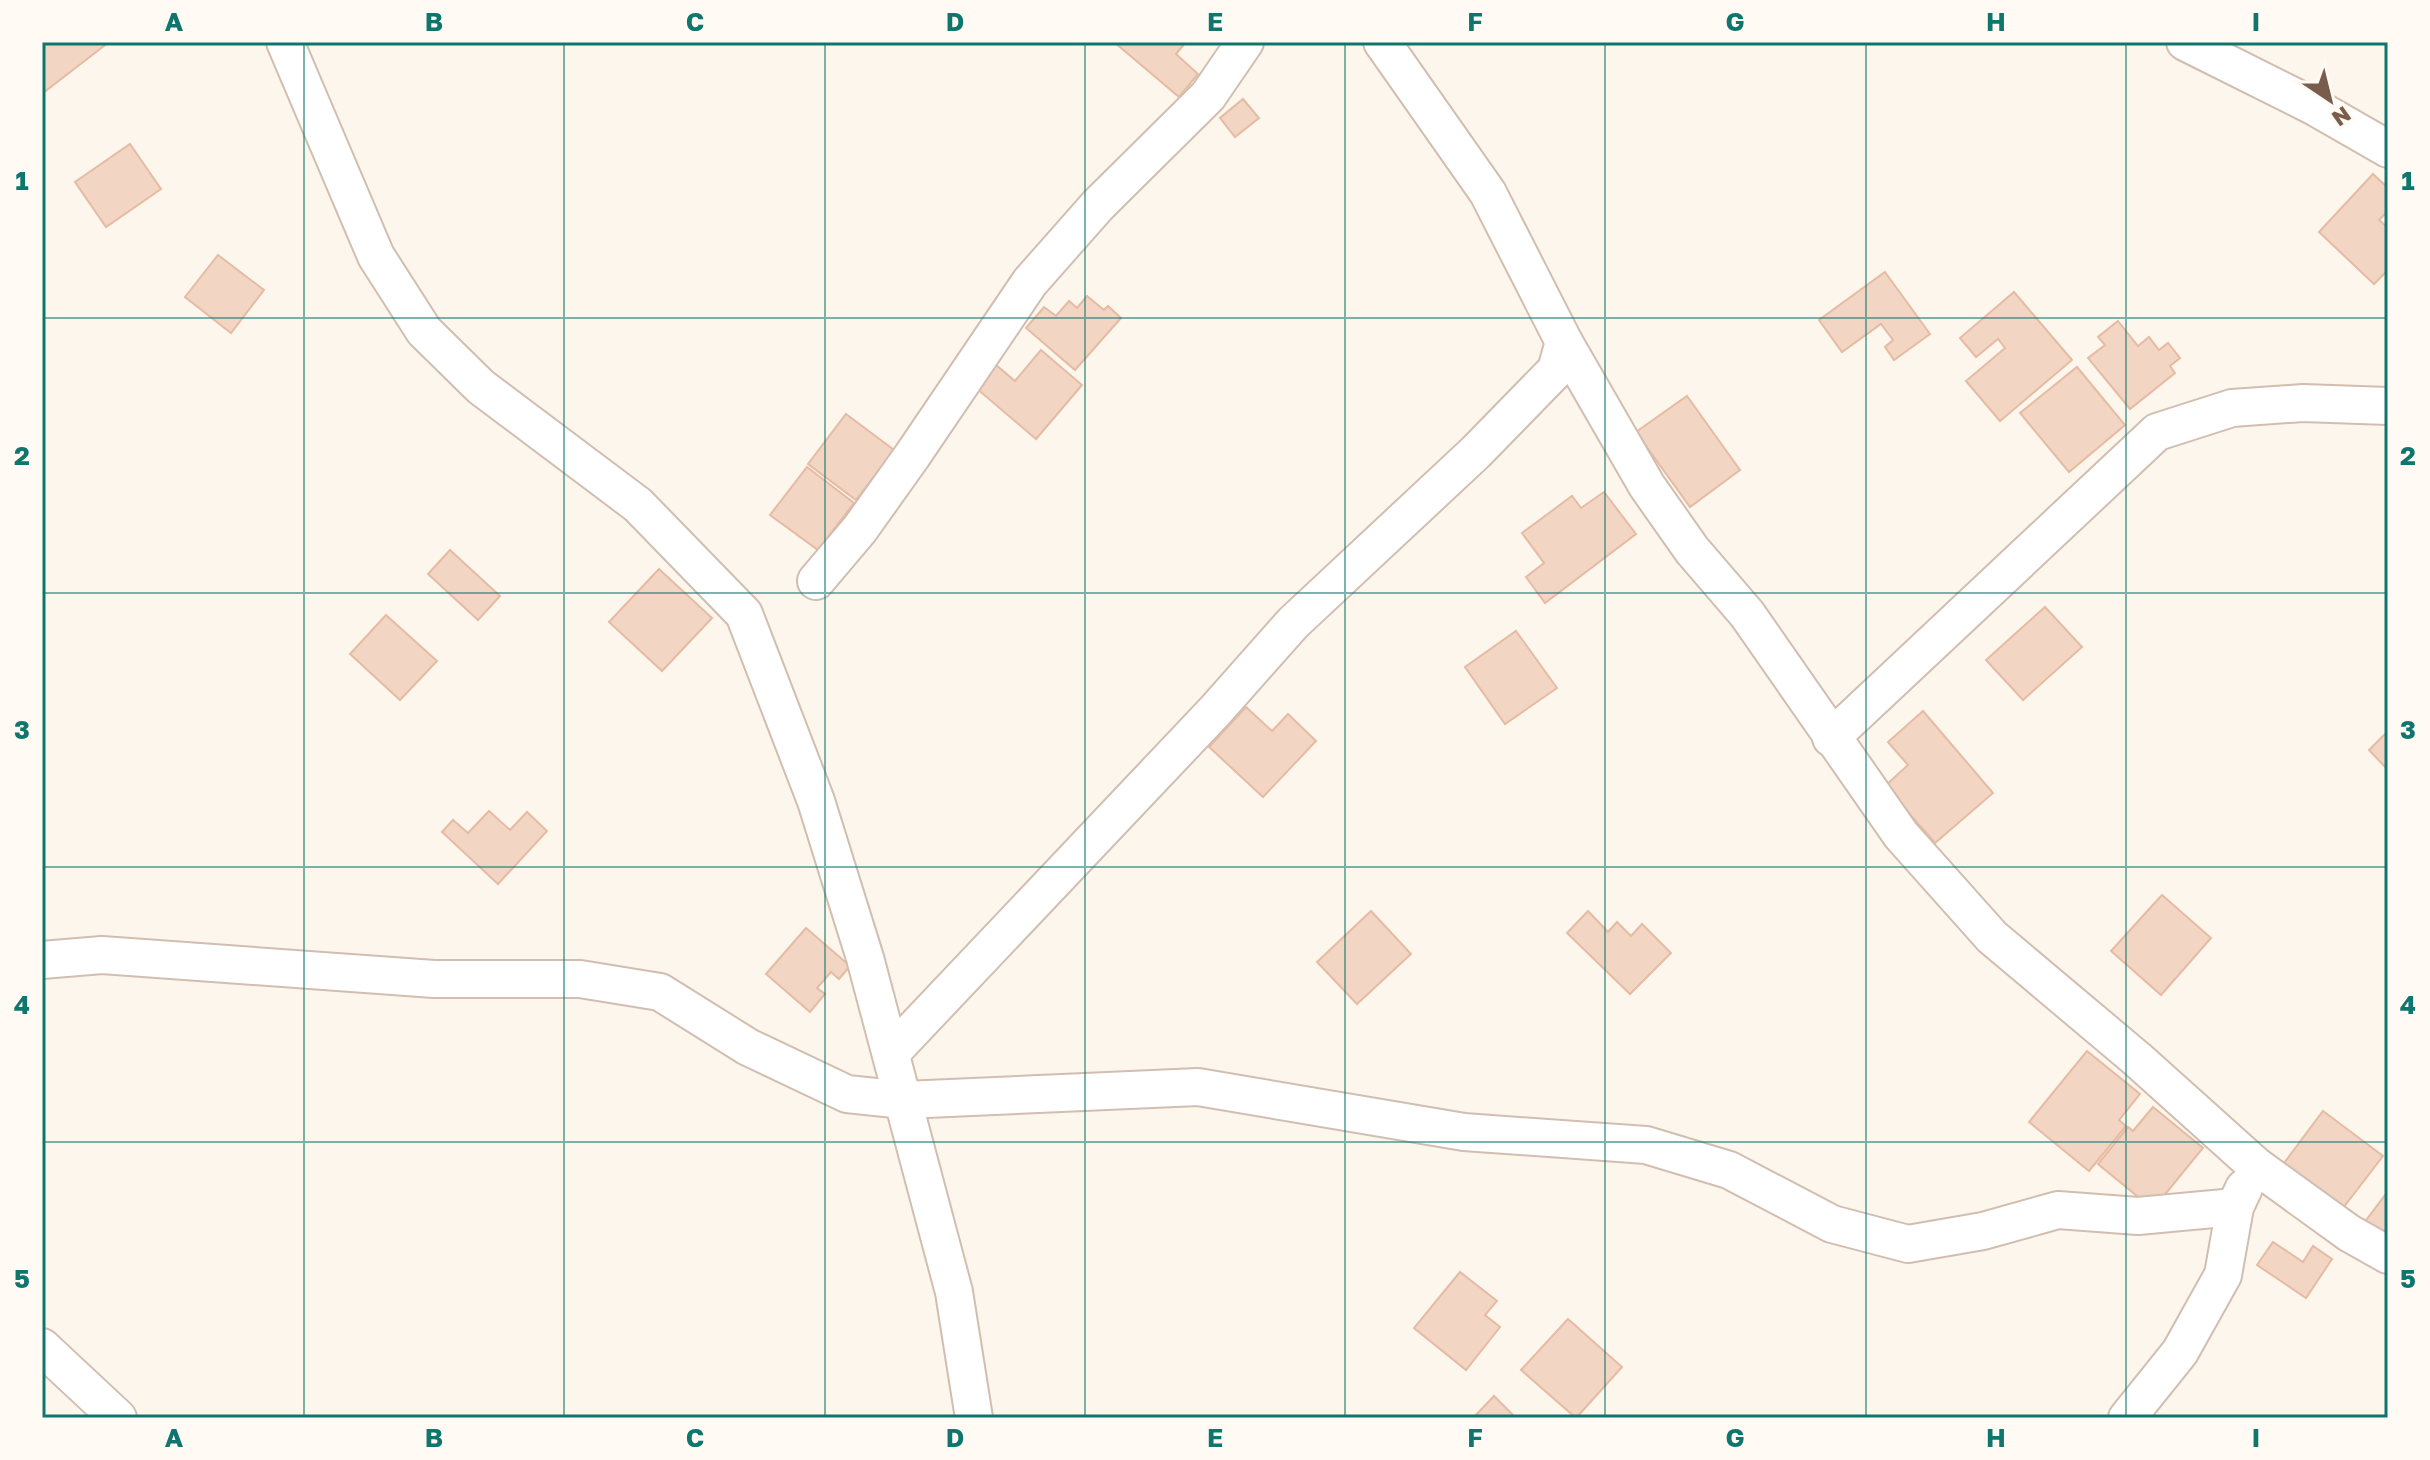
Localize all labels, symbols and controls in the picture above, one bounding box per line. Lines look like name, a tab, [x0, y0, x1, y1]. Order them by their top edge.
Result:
text: A	[165, 6, 184, 37]
text: B	[425, 6, 443, 37]
text: C	[686, 6, 704, 37]
text: D	[946, 6, 964, 37]
text: E	[1207, 6, 1223, 37]
text: F	[1467, 6, 1483, 37]
text: G	[1725, 6, 1745, 37]
text: H	[1986, 6, 2006, 37]
text: I	[2252, 6, 2260, 37]
north arrow	[2290, 60, 2370, 140]
text: N	[2327, 101, 2356, 133]
text: 1	[15, 165, 29, 196]
text: 1	[2401, 165, 2415, 196]
text: 2	[14, 440, 30, 471]
text: 2	[2400, 440, 2416, 471]
text: 3	[14, 714, 30, 745]
text: 3	[2400, 714, 2416, 745]
text: 4	[14, 989, 30, 1020]
text: 4	[2400, 989, 2416, 1020]
text: 5	[14, 1263, 30, 1294]
text: 5	[2400, 1263, 2416, 1294]
text: A	[165, 1422, 184, 1453]
text: B	[425, 1422, 443, 1453]
text: C	[686, 1422, 704, 1453]
text: D	[946, 1422, 964, 1453]
text: E	[1207, 1422, 1223, 1453]
text: F	[1467, 1422, 1483, 1453]
text: G	[1725, 1422, 1745, 1453]
text: H	[1986, 1422, 2006, 1453]
text: I	[2252, 1422, 2260, 1453]

